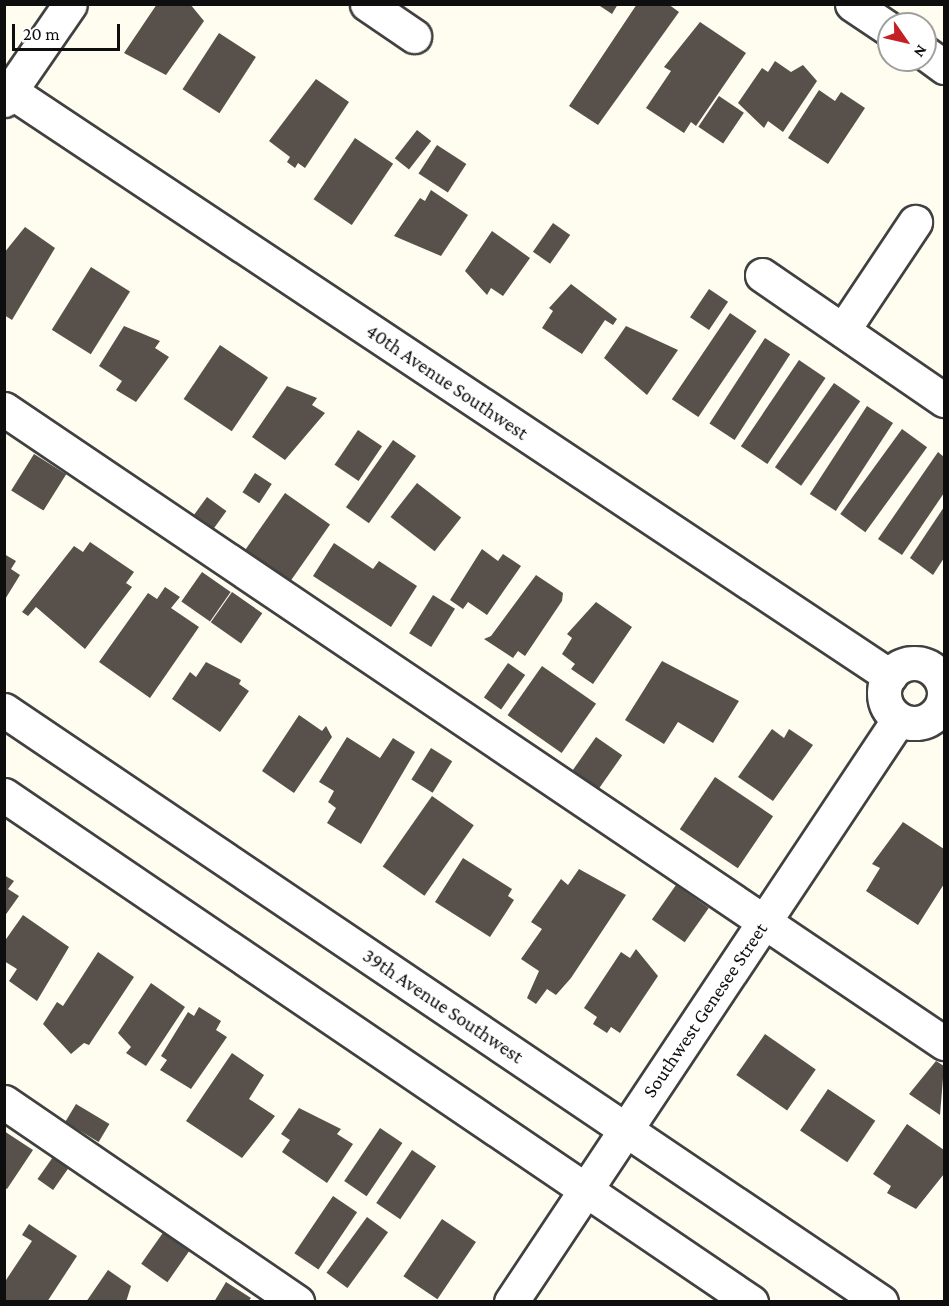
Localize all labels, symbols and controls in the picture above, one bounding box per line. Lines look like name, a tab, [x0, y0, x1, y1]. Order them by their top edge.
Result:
scale bar	[15, 12, 123, 50]
north arrow	[877, 12, 937, 72]
text: 20 m	[23, 24, 60, 44]
text: N	[911, 42, 931, 61]
street label: 40th Avenue Southwest	[361, 319, 533, 445]
street label: Southwest Genesee Street	[638, 918, 772, 1102]
street label: 39th Avenue Southwest	[358, 943, 528, 1069]

